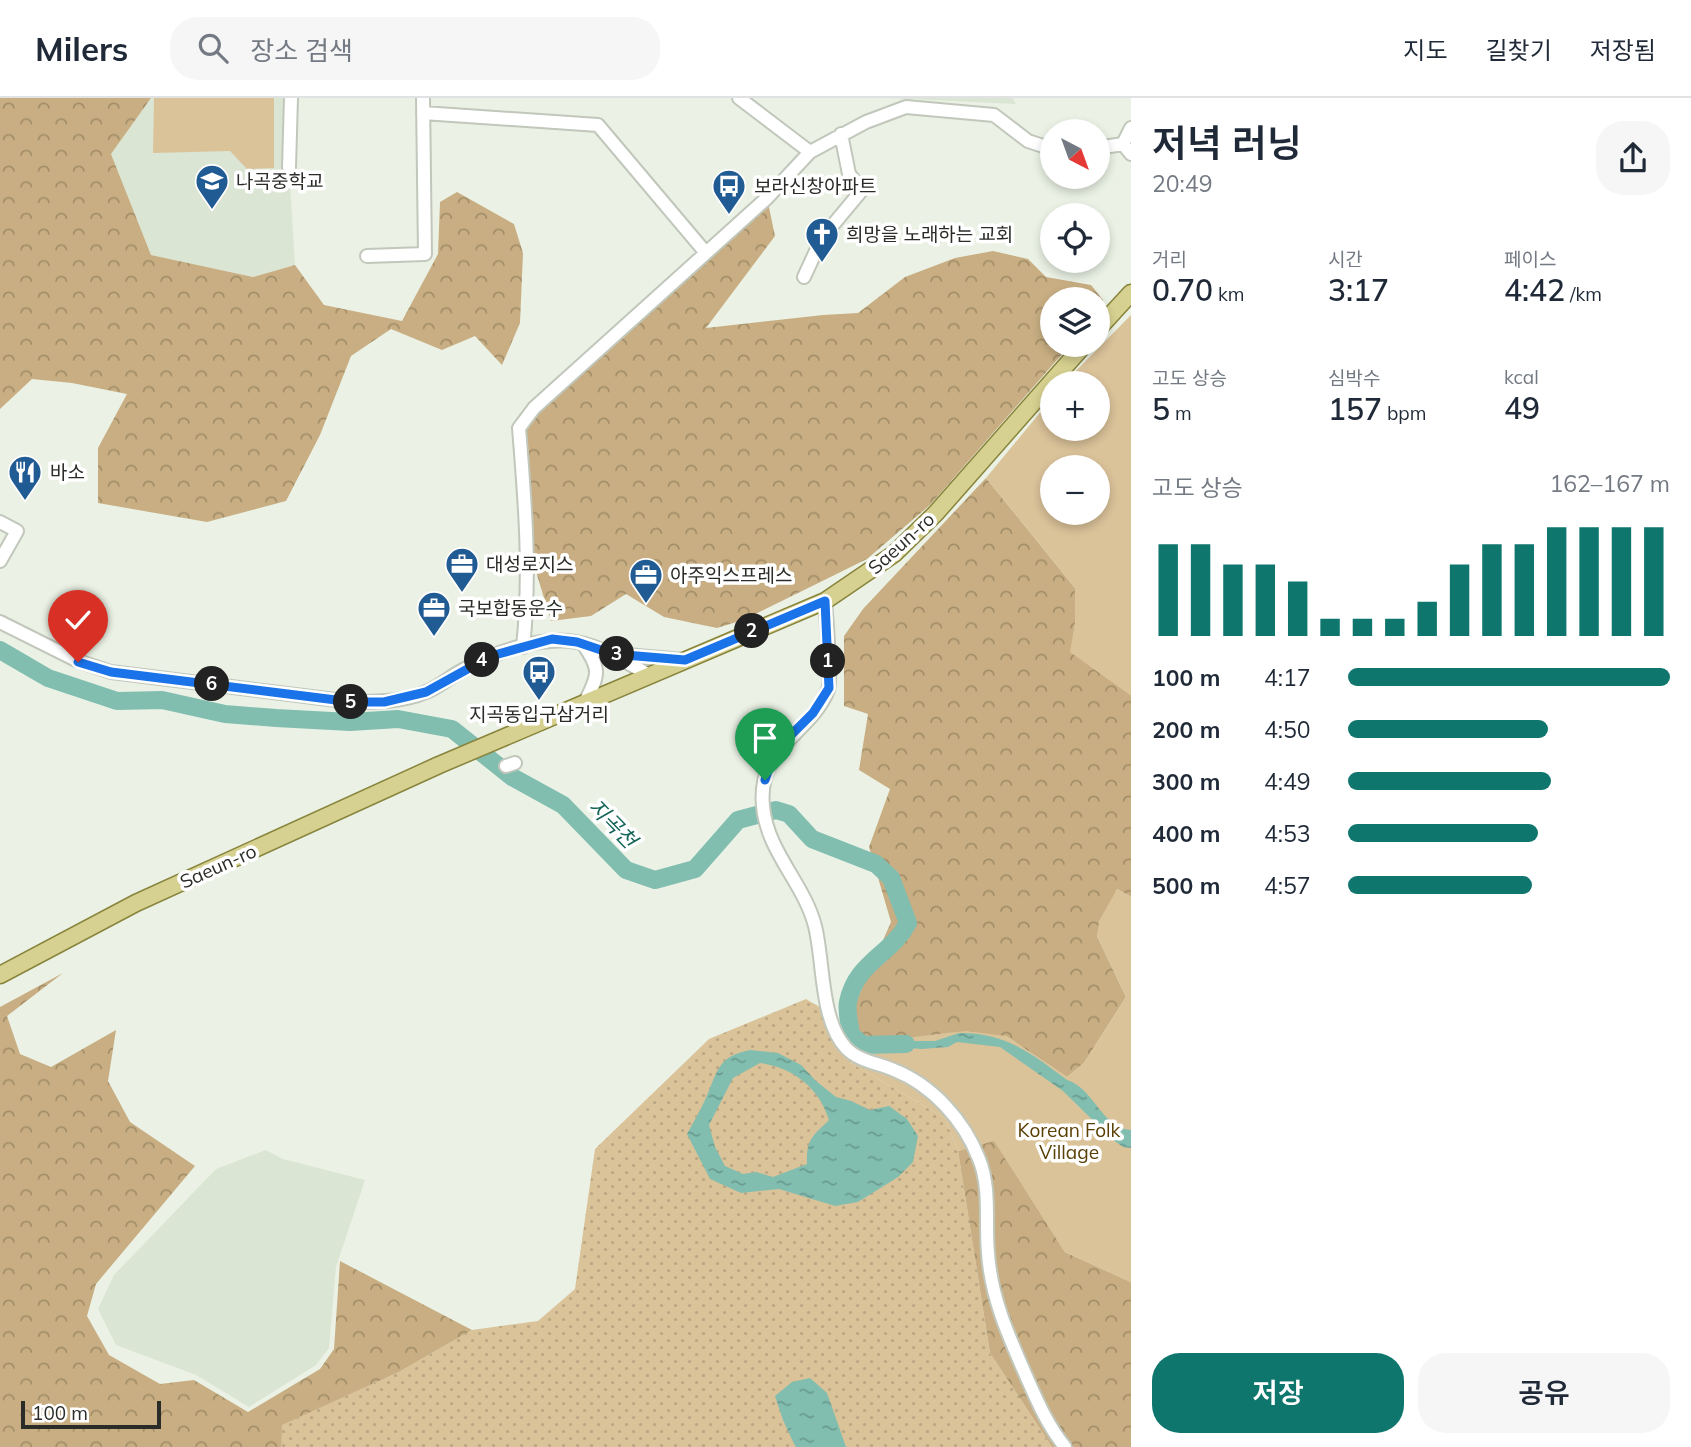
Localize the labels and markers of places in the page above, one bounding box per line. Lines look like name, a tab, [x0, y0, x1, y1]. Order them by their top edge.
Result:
school or university icon: 나곡중학교	[193, 162, 231, 211]
bus stop icon: 보라신창아파트	[710, 167, 748, 216]
place label: 나곡중학교	[236, 169, 323, 193]
place label: 보라신창아파트	[754, 174, 876, 198]
church icon: 희망을 노래하는 교회	[803, 215, 841, 264]
place label: 희망을 노래하는 교회	[846, 222, 1013, 246]
restaurant icon: 바소	[6, 453, 44, 502]
place label: 바소	[50, 460, 85, 484]
office icon: 대성로지스	[443, 545, 481, 594]
place label: 대성로지스	[486, 552, 573, 576]
office icon: 아주익스프레스	[627, 556, 665, 605]
place label: 아주익스프레스	[670, 563, 792, 587]
office icon: 국보합동운수	[415, 589, 453, 638]
pin	[48, 590, 108, 662]
place label: 국보합동운수	[458, 596, 563, 620]
pin: 2	[734, 614, 770, 648]
pin: 3	[600, 636, 634, 672]
pin: 4	[464, 642, 500, 678]
pin: 1	[810, 644, 846, 678]
bus stop icon: 지곡동입구삼거리	[520, 653, 558, 702]
pin: 6	[194, 666, 230, 702]
pin: 5	[334, 684, 368, 720]
place label: 지곡동입구삼거리	[469, 702, 609, 726]
pin	[735, 708, 795, 780]

